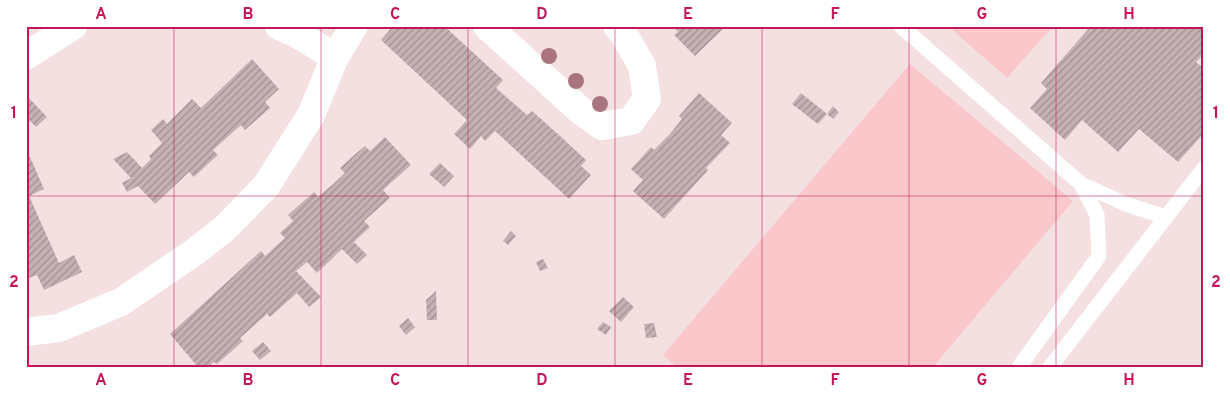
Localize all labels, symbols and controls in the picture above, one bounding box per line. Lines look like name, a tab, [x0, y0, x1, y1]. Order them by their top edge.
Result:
text: A	[95, 5, 107, 25]
text: B	[242, 5, 254, 25]
text: C	[390, 5, 400, 25]
text: D	[536, 5, 548, 25]
text: E	[683, 5, 693, 25]
text: F	[830, 5, 840, 25]
text: G	[977, 5, 987, 25]
text: H	[1123, 5, 1135, 25]
text: 1	[11, 104, 17, 124]
text: 1	[1213, 104, 1219, 124]
text: 2	[9, 273, 19, 293]
text: 2	[1211, 273, 1221, 293]
text: A	[95, 371, 107, 391]
text: B	[242, 371, 254, 391]
text: C	[390, 371, 400, 391]
text: D	[536, 371, 548, 391]
text: E	[683, 371, 693, 391]
text: F	[830, 371, 840, 391]
text: G	[977, 371, 987, 391]
text: H	[1123, 371, 1135, 391]

